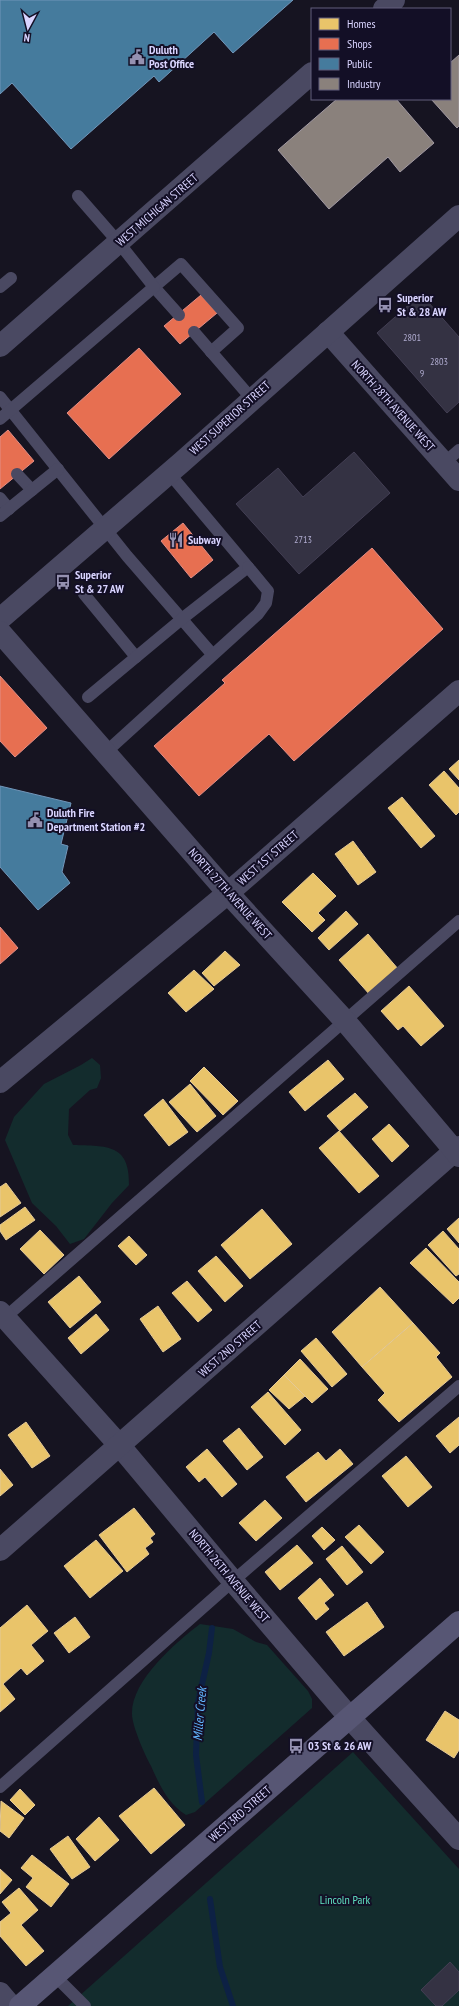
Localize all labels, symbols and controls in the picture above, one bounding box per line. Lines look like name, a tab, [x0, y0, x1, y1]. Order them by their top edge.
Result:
north arrow	[8, 8, 48, 48]
legend	[311, 8, 451, 100]
text: Homes	[347, 16, 375, 31]
text: N	[23, 31, 31, 45]
text: Shops	[347, 36, 372, 51]
place label: Duluth Post Office	[149, 42, 194, 71]
public building icon: Duluth Post Office	[128, 48, 146, 66]
text: Public	[347, 56, 373, 71]
text: Industry	[347, 76, 381, 91]
street label: WEST MICHIGAN STREET	[113, 170, 201, 249]
place label: Superior St & 28 AW	[397, 290, 447, 319]
bus stop icon: Superior St & 28 AW	[376, 296, 394, 314]
house number: 2801	[403, 331, 421, 344]
house number: 2803	[430, 355, 448, 368]
street label: NORTH 28TH AVENUE WEST	[349, 357, 439, 455]
house number: 9	[420, 367, 424, 380]
street label: WEST SUPERIOR STREET	[186, 377, 273, 458]
restaurant icon: Subway	[167, 531, 185, 549]
place label: Subway	[188, 532, 221, 547]
house number: 2713	[294, 533, 312, 546]
place label: Superior St & 27 AW	[75, 567, 124, 596]
bus stop icon: Superior St & 27 AW	[54, 573, 72, 591]
place label: Duluth Fire Department Station #2	[47, 805, 145, 834]
public building icon: Duluth Fire Department Station #2	[26, 811, 44, 829]
street label: WEST 1ST STREET	[234, 827, 302, 888]
street label: NORTH 27TH AVENUE WEST	[186, 845, 276, 943]
street label: WEST 2ND STREET	[195, 1317, 265, 1380]
street label: NORTH 26TH AVENUE WEST	[186, 1526, 273, 1626]
water label: Miller Creek	[189, 1685, 210, 1742]
bus stop icon: 03 St & 26 AW	[287, 1737, 305, 1755]
place label: 03 St & 26 AW	[308, 1738, 372, 1753]
street label: WEST 3RD STREET	[205, 1782, 274, 1845]
park label: Lincoln Park	[320, 1892, 371, 1907]

